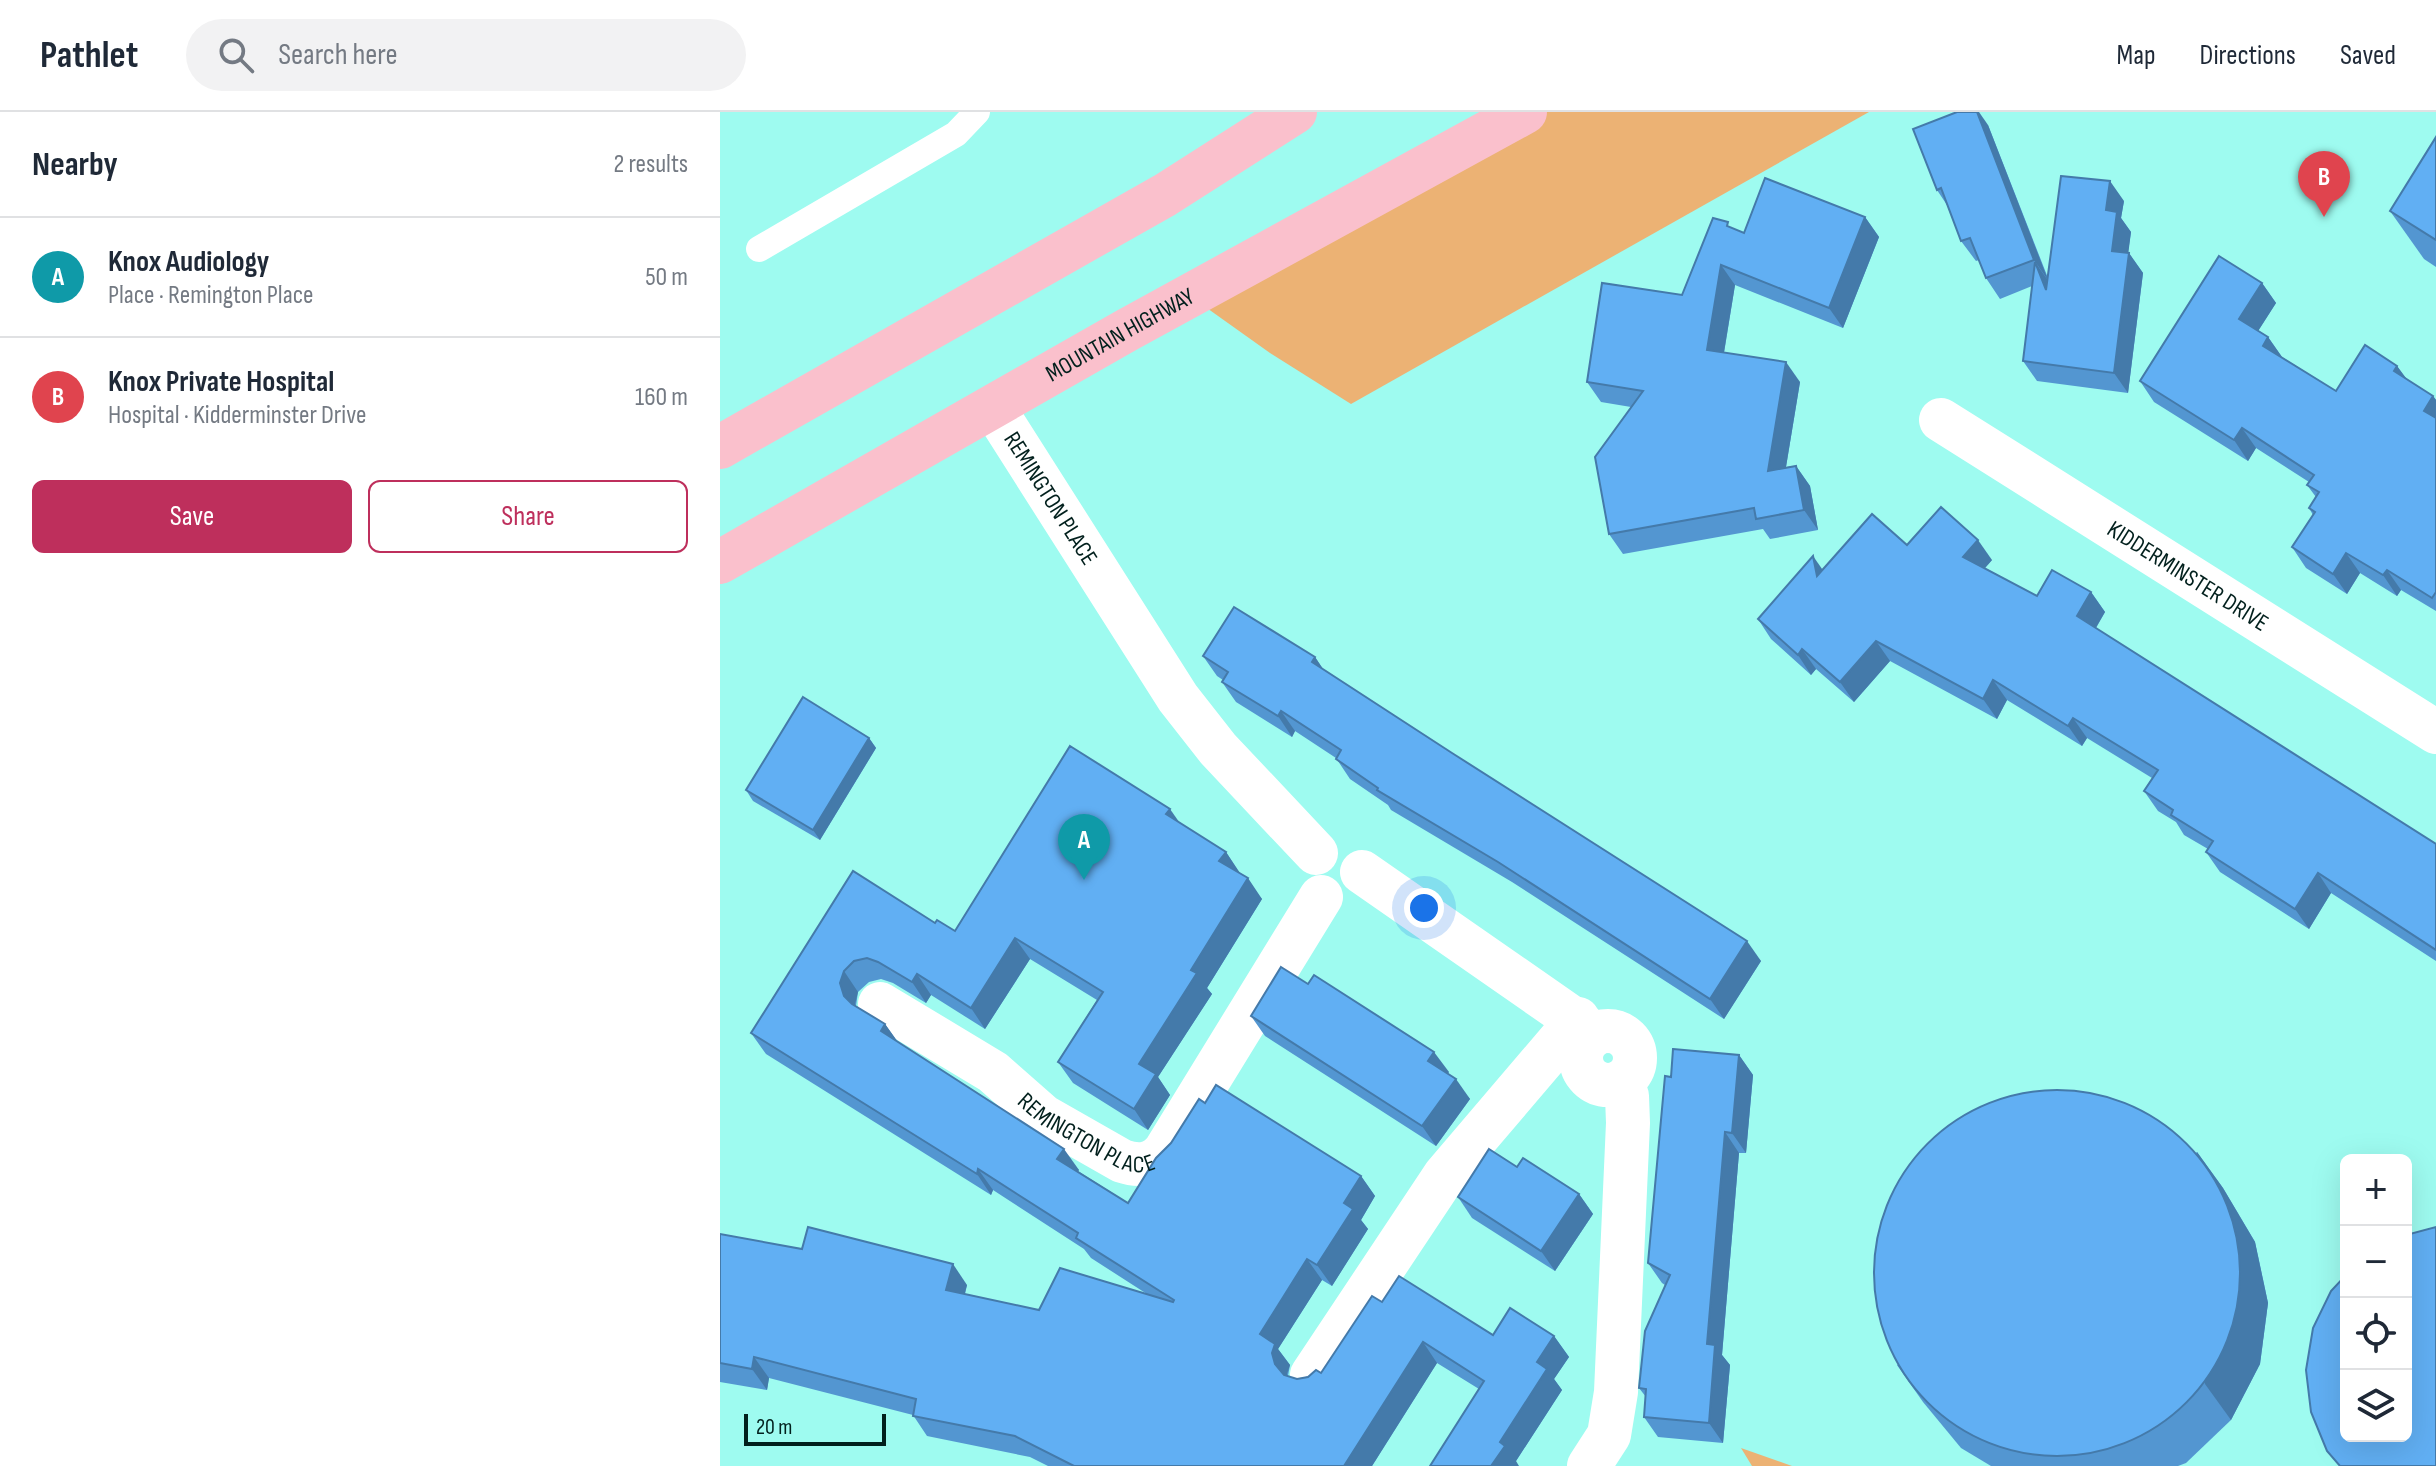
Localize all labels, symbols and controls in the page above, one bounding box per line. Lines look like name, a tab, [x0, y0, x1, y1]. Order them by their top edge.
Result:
search box	[186, 19, 746, 91]
text: Pathlet	[40, 33, 138, 78]
icon: search	[214, 33, 258, 77]
text: Search here	[278, 37, 397, 73]
text: Map	[2117, 39, 2156, 72]
text: Directions	[2200, 39, 2296, 72]
text: Saved	[2340, 39, 2396, 72]
text: Nearby	[32, 144, 118, 185]
text: 2 results	[614, 149, 688, 180]
pin: B	[2298, 151, 2350, 217]
text: Knox Audiology	[108, 244, 269, 280]
text: A	[52, 262, 64, 293]
text: 50 m	[645, 262, 688, 293]
text: Place · Remington Place	[108, 280, 313, 311]
street label: MOUNTAIN HIGHWAY	[1041, 282, 1200, 388]
text: Knox Private Hospital	[108, 364, 334, 400]
text: B	[52, 382, 64, 413]
text: 160 m	[635, 382, 688, 413]
text: Hospital · Kidderminster Drive	[108, 400, 366, 431]
street label: REMINGTON PLACE	[997, 426, 1104, 570]
button: Save	[32, 480, 352, 553]
button: Share	[368, 480, 688, 553]
street label: KIDDERMINSTER DRIVE	[2102, 515, 2274, 638]
pin: A	[1058, 814, 1110, 880]
your location	[1404, 888, 1444, 928]
street label: REMINGTON PLACE	[1012, 1087, 1159, 1179]
map controls	[2340, 1154, 2412, 1442]
button: +	[2340, 1154, 2412, 1226]
button: −	[2340, 1226, 2412, 1298]
button: locate	[2340, 1298, 2412, 1370]
button: layers	[2340, 1370, 2412, 1442]
scale bar	[744, 1410, 886, 1446]
text: 20 m	[756, 1414, 793, 1441]

